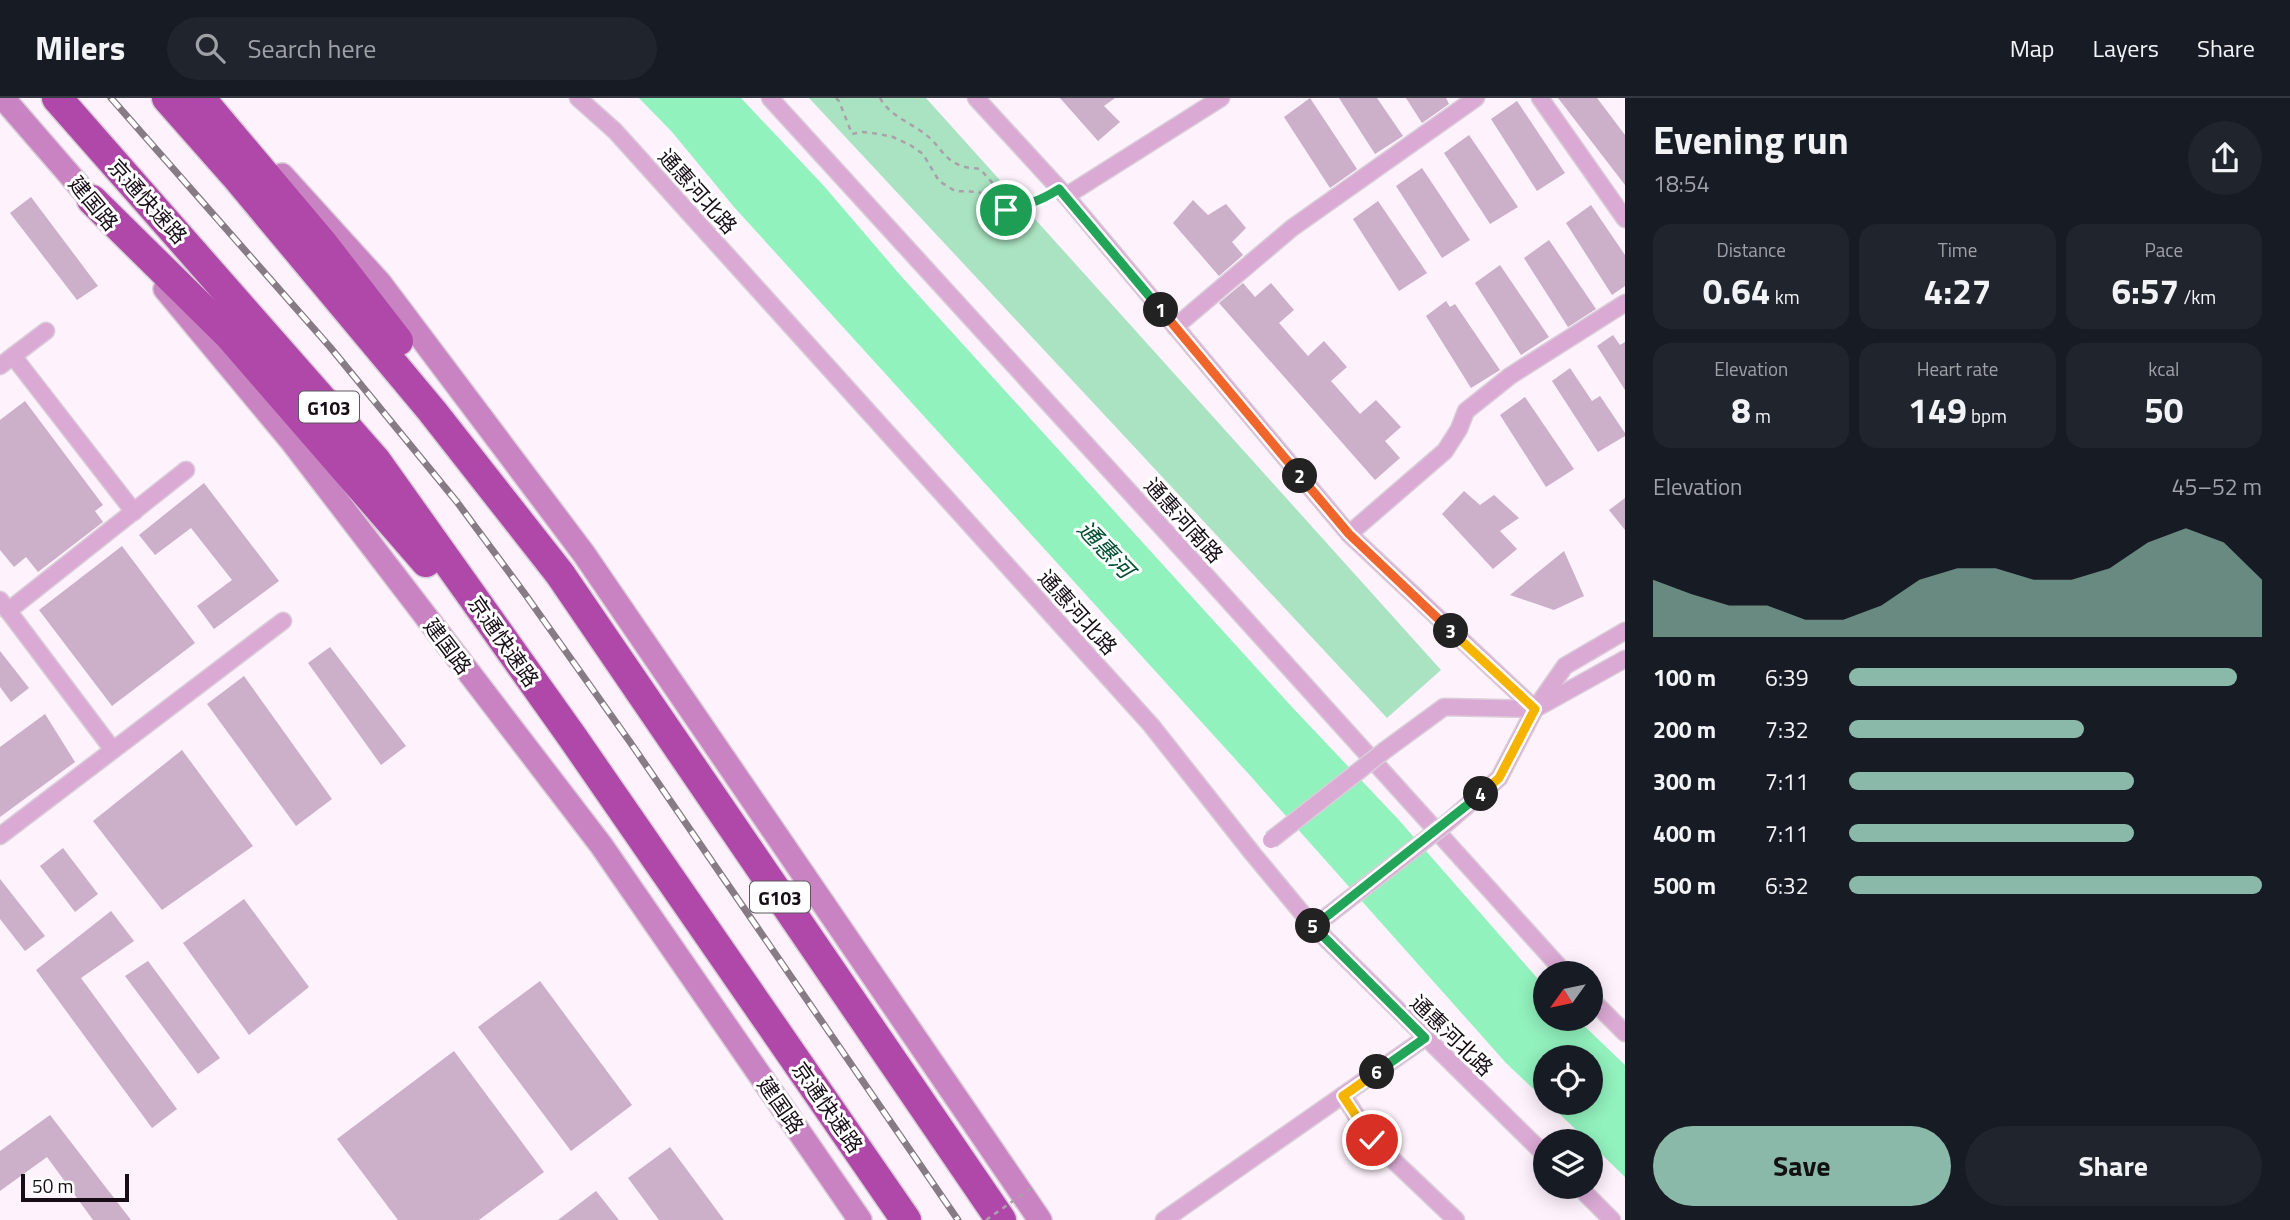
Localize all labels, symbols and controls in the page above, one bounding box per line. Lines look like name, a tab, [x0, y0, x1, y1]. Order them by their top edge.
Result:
search box	[167, 17, 657, 80]
text: Milers	[35, 23, 125, 73]
icon: search	[191, 29, 229, 67]
text: Search here	[247, 29, 376, 68]
text: Map	[2010, 30, 2055, 66]
text: Layers	[2093, 30, 2159, 66]
text: Share	[2197, 30, 2255, 66]
text: Evening run	[1653, 111, 1849, 169]
button: share	[2188, 121, 2262, 195]
street label: 通惠河北路	[651, 141, 745, 241]
street label: 京通快速路	[101, 151, 195, 251]
text: 18:54	[1653, 166, 1710, 201]
street label: 建国路	[61, 169, 127, 237]
pin	[976, 180, 1036, 240]
icon: arrive	[987, 191, 1025, 229]
text: Distance	[1716, 235, 1786, 264]
text: Time	[1938, 235, 1977, 264]
text: Pace	[2145, 235, 2183, 264]
text: 0.64	[1703, 264, 1770, 318]
text: 4:27	[1924, 264, 1991, 318]
text: 6:57	[2111, 264, 2179, 318]
text: km	[1770, 282, 1800, 311]
text: /km	[2179, 282, 2216, 311]
pin: 1	[1144, 292, 1178, 328]
text: 1	[1155, 295, 1166, 324]
text: Elevation	[1714, 354, 1788, 383]
text: Heart rate	[1917, 354, 1998, 383]
text: kcal	[2148, 354, 2179, 383]
text: 8	[1731, 383, 1751, 437]
text: 149	[1908, 383, 1967, 437]
text: 50	[2144, 383, 2183, 437]
road number: G103	[299, 392, 359, 422]
text: m	[1751, 401, 1771, 430]
text: bpm	[1967, 401, 2007, 430]
pin: 2	[1282, 458, 1318, 494]
text: 2	[1294, 461, 1305, 490]
text: Elevation	[1653, 469, 1742, 504]
text: 45–52 m	[2172, 469, 2262, 504]
street label: 通惠河南路	[1137, 470, 1231, 570]
water label: 通惠河	[1069, 512, 1145, 589]
street label: 通惠河北路	[1031, 562, 1125, 662]
street label: 京通快速路	[461, 589, 547, 693]
street label: 建国路	[416, 611, 480, 681]
pin: 3	[1434, 614, 1468, 648]
text: 3	[1445, 616, 1456, 645]
text: 100 m	[1653, 660, 1716, 695]
text: 6:39	[1765, 660, 1809, 695]
text: 200 m	[1653, 712, 1716, 747]
text: 7:32	[1765, 712, 1809, 747]
text: 300 m	[1653, 764, 1716, 799]
text: 7:11	[1765, 764, 1809, 799]
pin: 4	[1464, 776, 1498, 812]
text: 4	[1475, 779, 1486, 808]
text: 400 m	[1653, 816, 1716, 851]
text: 7:11	[1765, 816, 1809, 851]
text: 500 m	[1653, 868, 1716, 903]
text: 6:32	[1765, 868, 1809, 903]
road number: G103	[750, 882, 810, 912]
pin: 5	[1296, 908, 1330, 944]
text: 5	[1307, 911, 1318, 940]
north arrow	[1533, 961, 1603, 1031]
map controls	[1533, 961, 1603, 1199]
street label: 通惠河北路	[1403, 987, 1501, 1083]
button: locate	[1533, 1045, 1603, 1115]
pin: 6	[1360, 1054, 1394, 1090]
street label: 京通快速路	[785, 1055, 871, 1159]
text: 6	[1371, 1057, 1382, 1086]
street label: 建国路	[750, 1070, 812, 1140]
pin	[1342, 1110, 1402, 1170]
icon: check	[1353, 1121, 1391, 1159]
button: Save	[1653, 1126, 1951, 1206]
button: Share	[1965, 1126, 2262, 1206]
button: layers	[1533, 1129, 1603, 1199]
scale bar	[21, 1171, 130, 1203]
text: 50 m	[32, 1171, 73, 1200]

